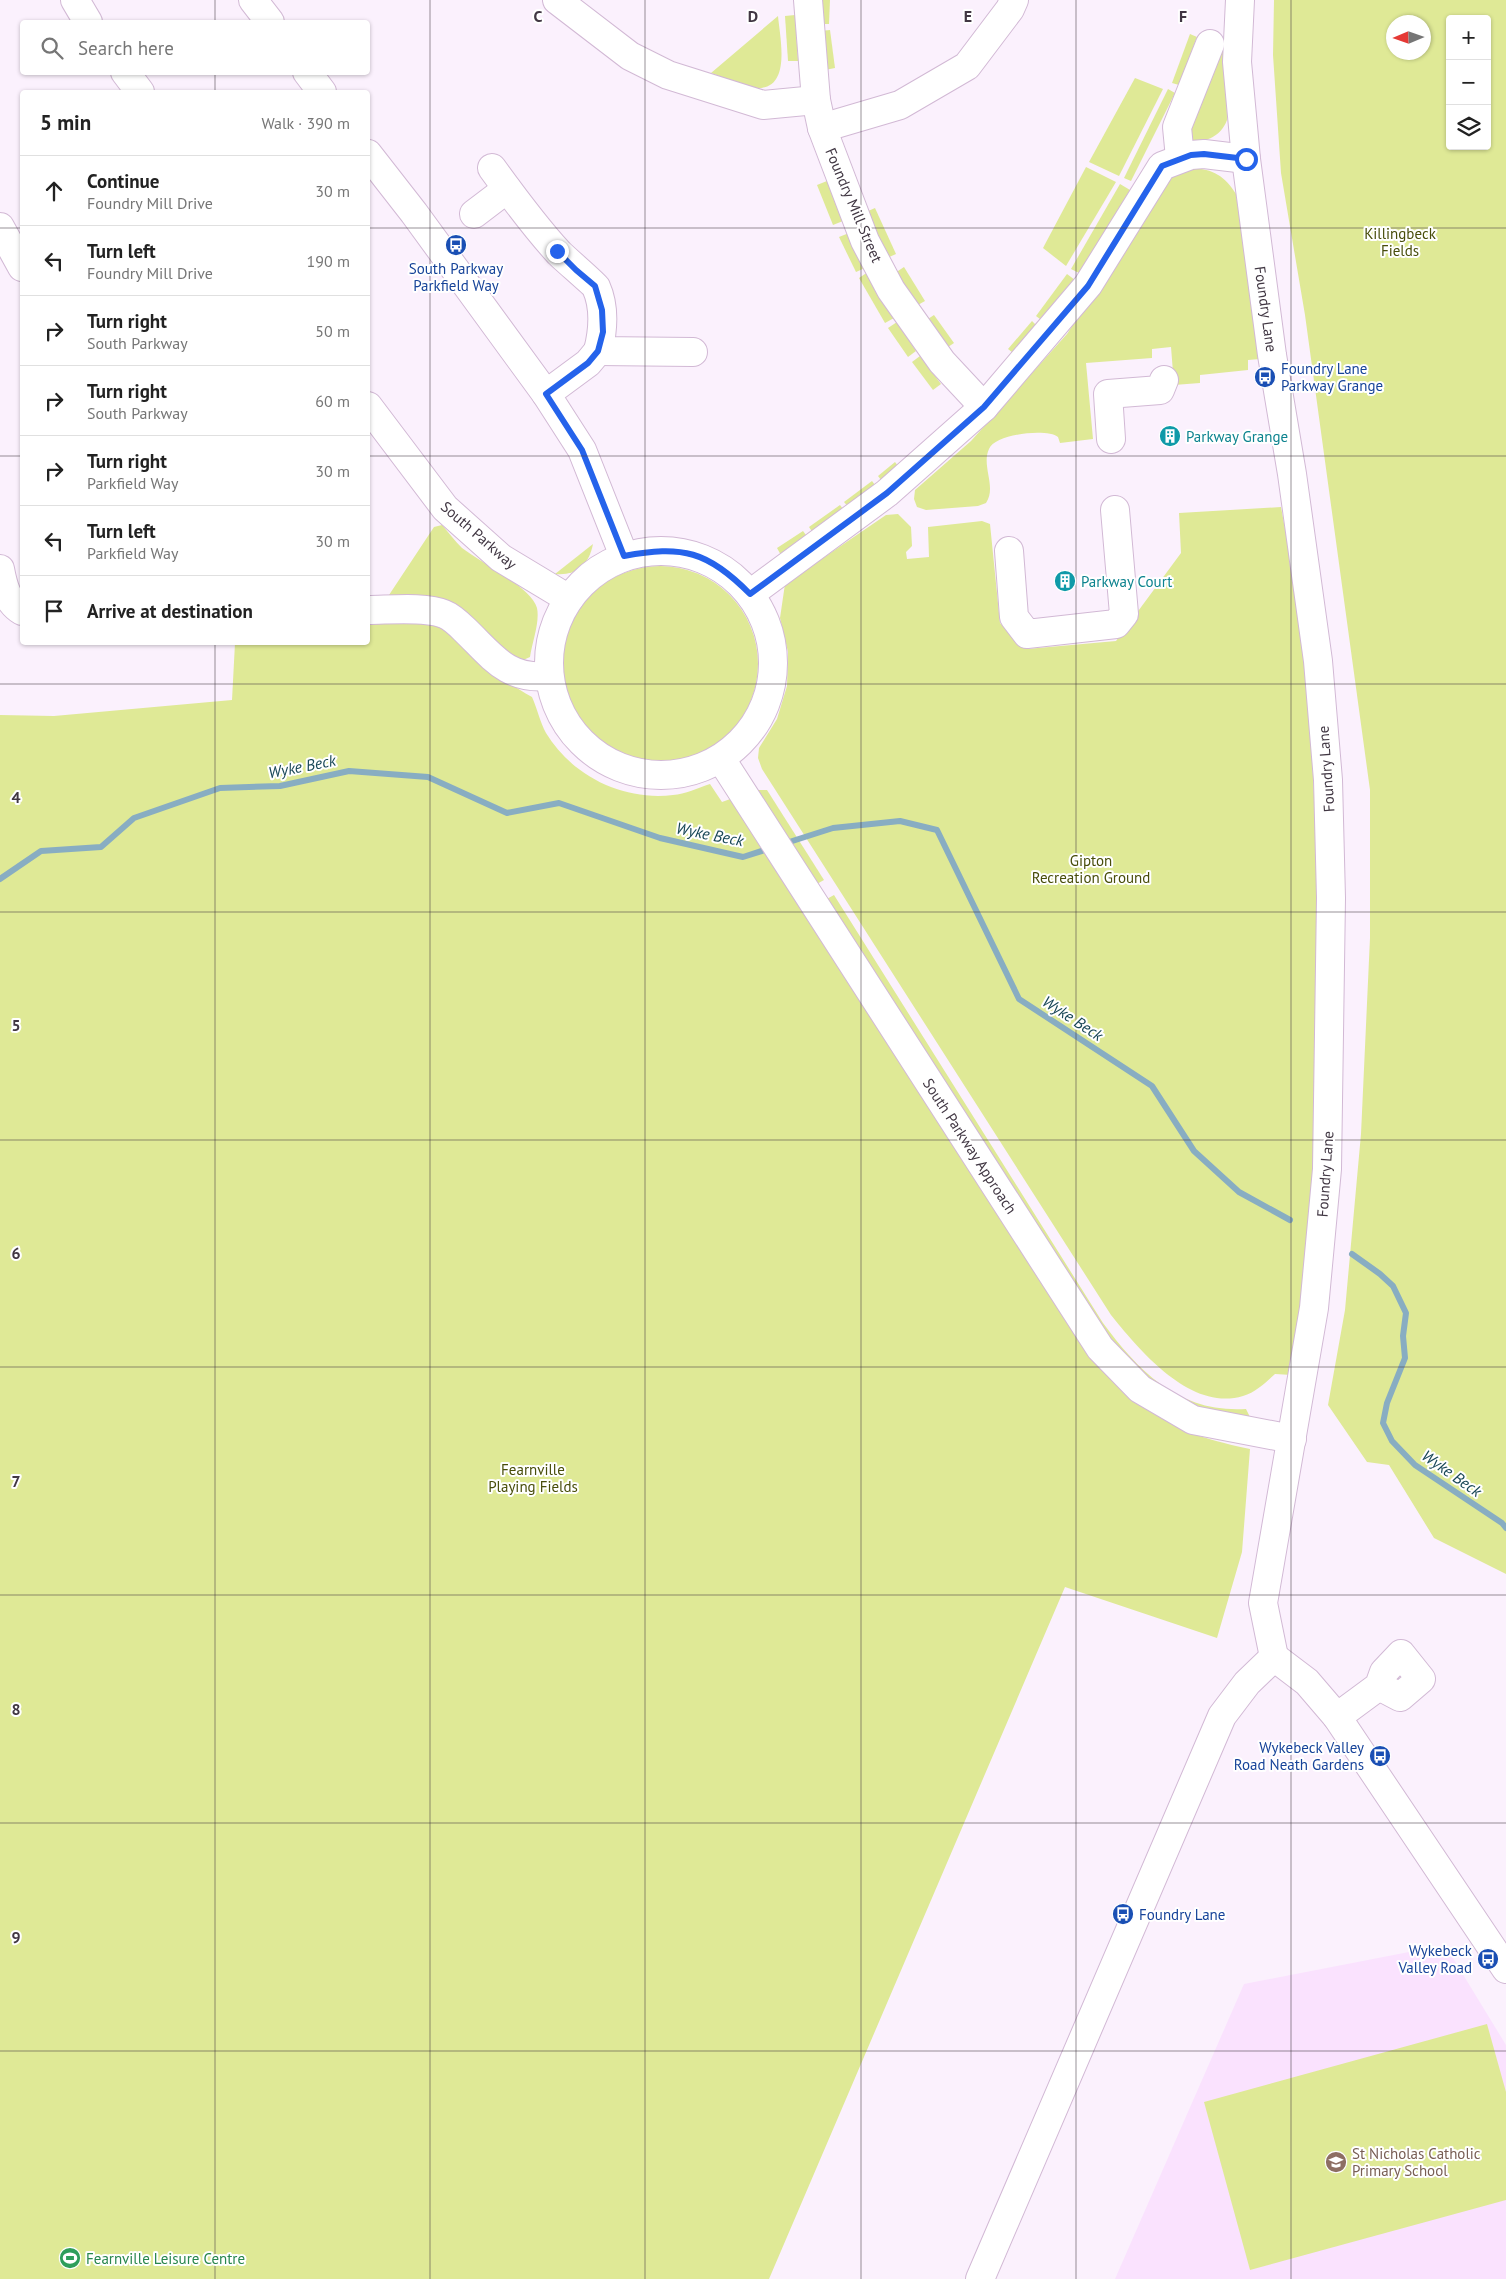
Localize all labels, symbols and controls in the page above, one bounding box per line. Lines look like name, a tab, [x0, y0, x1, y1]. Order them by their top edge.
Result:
text: C	[534, 6, 543, 26]
text: D	[748, 6, 758, 26]
text: E	[964, 6, 972, 26]
text: F	[1179, 6, 1187, 26]
north arrow	[1386, 15, 1431, 60]
map controls	[1446, 15, 1491, 150]
button: +	[1446, 15, 1491, 60]
search box	[20, 20, 370, 75]
icon: search	[38, 34, 66, 62]
text: Search here	[78, 36, 174, 60]
button: −	[1446, 60, 1491, 105]
button: layers	[1446, 105, 1491, 150]
text: 5 min	[40, 109, 91, 136]
text: Walk · 390 m	[261, 113, 350, 133]
street label: Foundry Mill Street	[821, 145, 887, 265]
route start	[1235, 148, 1258, 171]
text: Continue	[87, 169, 159, 193]
icon: ahead	[40, 177, 68, 205]
text: 30 m	[315, 181, 350, 201]
text: Foundry Mill Drive	[87, 193, 213, 213]
park label: Killingbeck Fields	[1364, 224, 1437, 260]
bus stop icon: South Parkway Parkfield Way	[444, 233, 468, 257]
text: Turn left	[87, 239, 156, 263]
route end	[546, 240, 569, 263]
icon: left	[40, 247, 68, 275]
text: 190 m	[307, 251, 350, 271]
place label: South Parkway Parkfield Way	[409, 259, 503, 295]
text: Foundry Mill Drive	[87, 263, 213, 283]
street label: Foundry Lane	[1251, 265, 1281, 353]
text: Turn right	[87, 309, 167, 333]
icon: right	[40, 317, 68, 345]
text: 50 m	[315, 321, 350, 341]
text: South Parkway	[87, 333, 188, 353]
place label: Foundry Lane Parkway Grange	[1281, 359, 1383, 395]
bus stop icon: Foundry Lane Parkway Grange	[1253, 365, 1277, 389]
text: Turn right	[87, 379, 167, 403]
icon: right	[40, 387, 68, 415]
text: 60 m	[315, 391, 350, 411]
text: South Parkway	[87, 403, 188, 423]
building icon: Parkway Grange	[1158, 424, 1182, 448]
place label: Parkway Grange	[1186, 427, 1288, 446]
text: Turn right	[87, 449, 167, 473]
icon: right	[40, 457, 68, 485]
text: 30 m	[315, 461, 350, 481]
text: Parkfield Way	[87, 473, 178, 493]
street label: South Parkway	[437, 497, 521, 573]
text: Turn left	[87, 519, 156, 543]
icon: left	[40, 527, 68, 555]
text: 30 m	[315, 531, 350, 551]
text: Parkfield Way	[87, 543, 178, 563]
building icon: Parkway Court	[1053, 569, 1077, 593]
place label: Parkway Court	[1081, 572, 1172, 591]
icon: arrive	[40, 597, 68, 625]
text: Arrive at destination	[87, 599, 253, 623]
street label: Foundry Lane	[1314, 725, 1338, 813]
water label: Wyke Beck	[267, 750, 338, 782]
text: 4	[11, 787, 21, 807]
water label: Wyke Beck	[675, 818, 746, 850]
park label: Gipton Recreation Ground	[1032, 851, 1150, 887]
water label: Wyke Beck	[1039, 991, 1108, 1045]
text: 5	[11, 1015, 21, 1035]
street label: South Parkway Approach	[919, 1075, 1021, 1217]
street label: Foundry Lane	[1313, 1130, 1337, 1218]
text: 6	[11, 1243, 21, 1263]
water label: Wyke Beck	[1418, 1445, 1486, 1501]
park label: Fearnville Playing Fields	[488, 1460, 578, 1496]
text: 7	[11, 1471, 21, 1491]
text: 8	[11, 1699, 21, 1719]
place label: Wykebeck Valley Road Neath Gardens	[1234, 1738, 1364, 1774]
bus stop icon: Wykebeck Valley Road Neath Gardens	[1368, 1744, 1392, 1768]
bus stop icon: Foundry Lane	[1111, 1902, 1135, 1926]
place label: Foundry Lane	[1139, 1905, 1225, 1924]
text: 9	[11, 1927, 21, 1947]
place label: Wykebeck Valley Road	[1398, 1941, 1473, 1977]
bus stop icon: Wykebeck Valley Road	[1476, 1947, 1500, 1971]
place label: St Nicholas Catholic Primary School	[1352, 2144, 1481, 2180]
school or university icon: St Nicholas Catholic Primary School	[1324, 2150, 1348, 2174]
sports icon: Fearnville Leisure Centre	[58, 2246, 82, 2270]
place label: Fearnville Leisure Centre	[86, 2249, 245, 2268]

